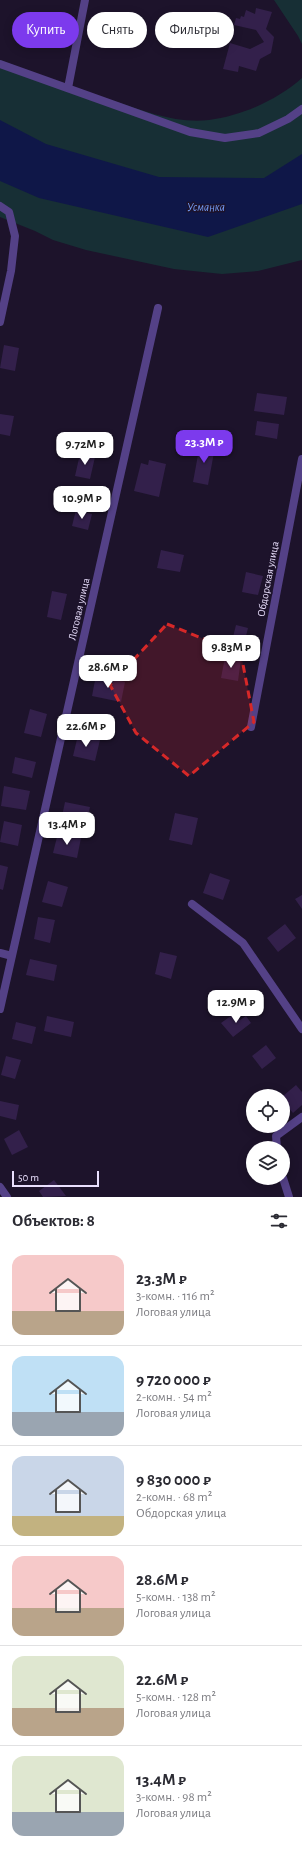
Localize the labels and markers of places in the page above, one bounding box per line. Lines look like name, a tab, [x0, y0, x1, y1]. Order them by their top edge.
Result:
pin: 23.3M ₽	[167, 430, 241, 464]
pin: 9.72M ₽	[48, 432, 122, 466]
pin: 10.9M ₽	[45, 486, 119, 520]
pin: 9.83M ₽	[194, 635, 268, 669]
pin: 28.6M ₽	[71, 655, 145, 689]
pin: 22.6M ₽	[49, 714, 123, 748]
pin: 13.4M ₽	[30, 812, 104, 846]
pin: 12.9M ₽	[199, 990, 273, 1024]

